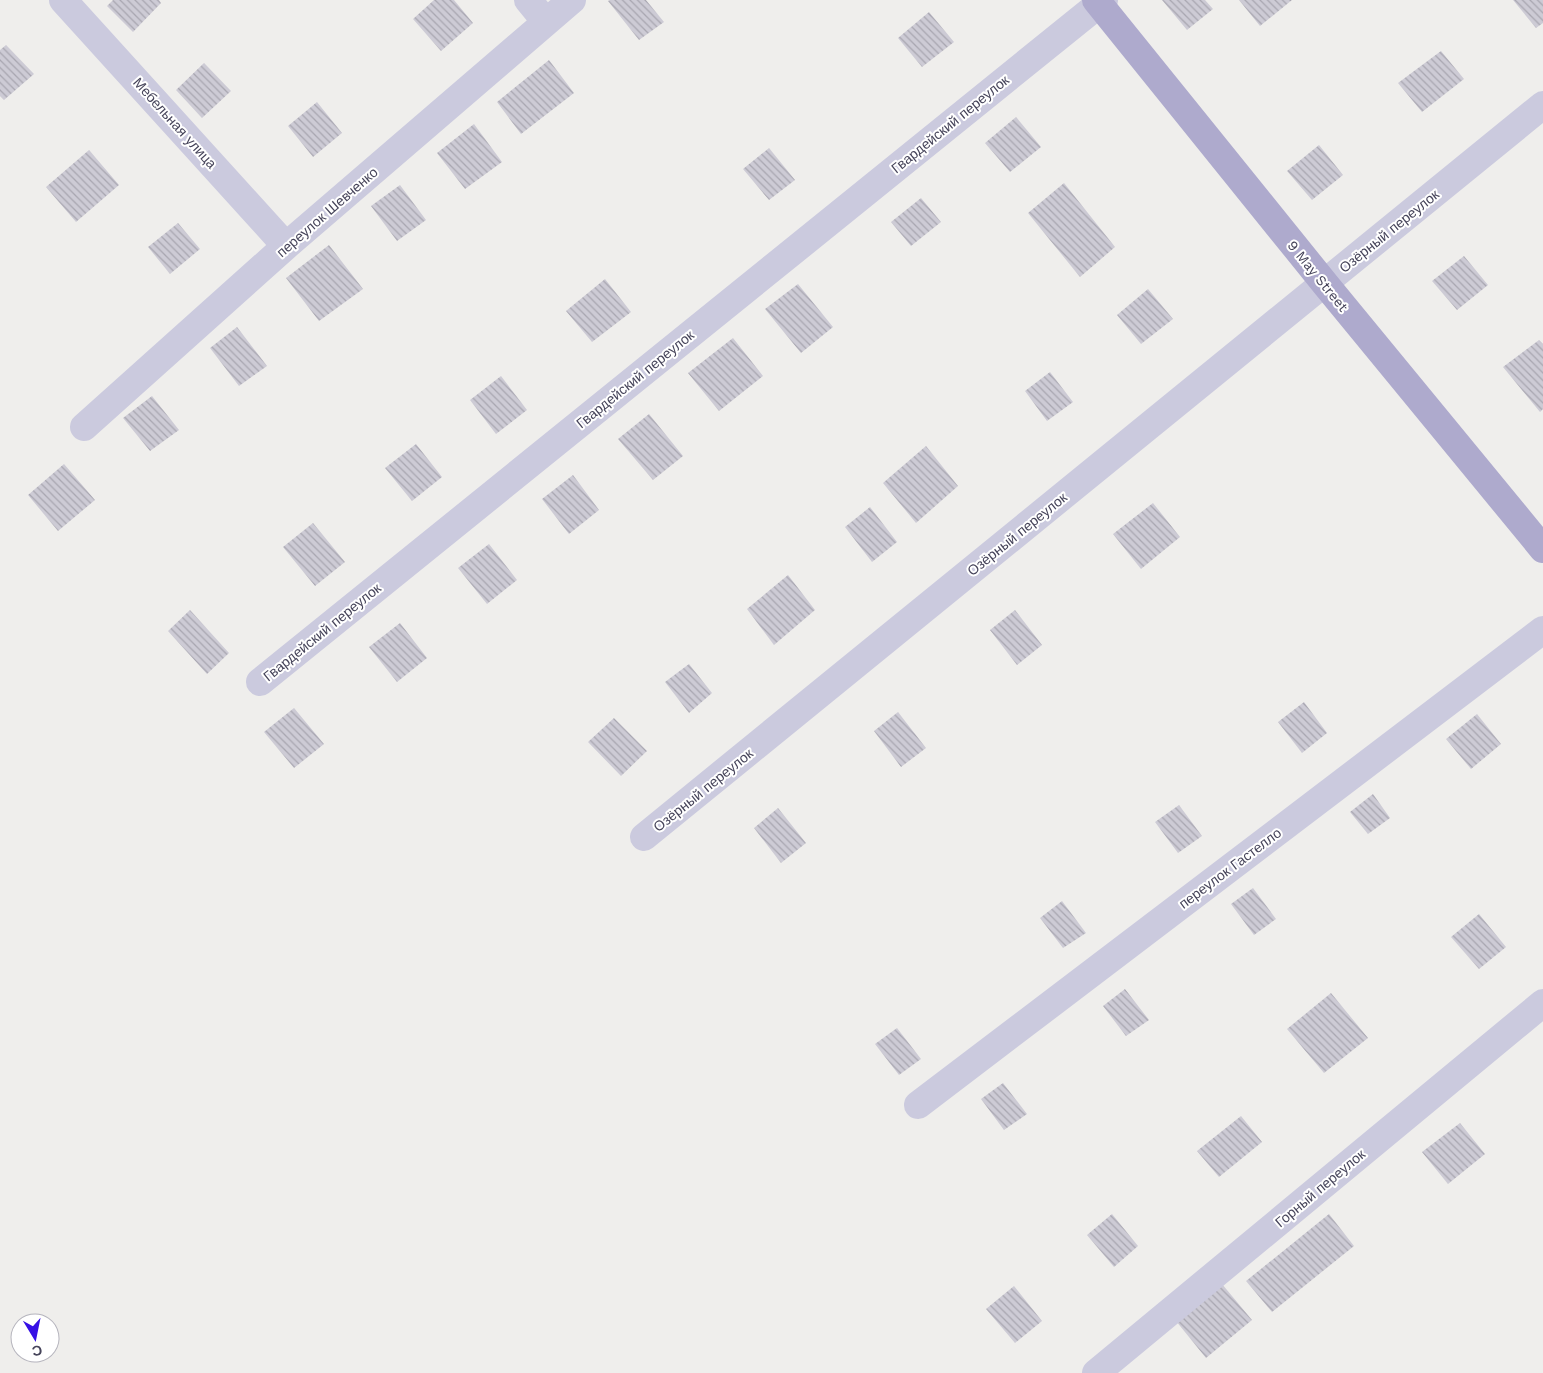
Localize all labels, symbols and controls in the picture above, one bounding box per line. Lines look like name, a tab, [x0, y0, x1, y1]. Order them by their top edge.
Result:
street label: Гвардейский переулок	[888, 71, 1013, 176]
street label: Мебельная улица	[130, 74, 220, 172]
street label: переулок Шевченко	[273, 164, 381, 260]
street label: Озёрный переулок	[1336, 186, 1443, 276]
street label: 9 May Street	[1285, 237, 1352, 315]
street label: Гвардейский переулок	[573, 326, 698, 431]
street label: Озёрный переулок	[964, 489, 1071, 579]
street label: Гвардейский переулок	[260, 579, 385, 684]
street label: Озёрный переулок	[650, 745, 757, 835]
street label: переулок Гастелло	[1176, 824, 1284, 912]
street label: Горный переулок	[1272, 1145, 1369, 1230]
north arrow	[10, 1313, 60, 1363]
text: С	[31, 1342, 44, 1360]

